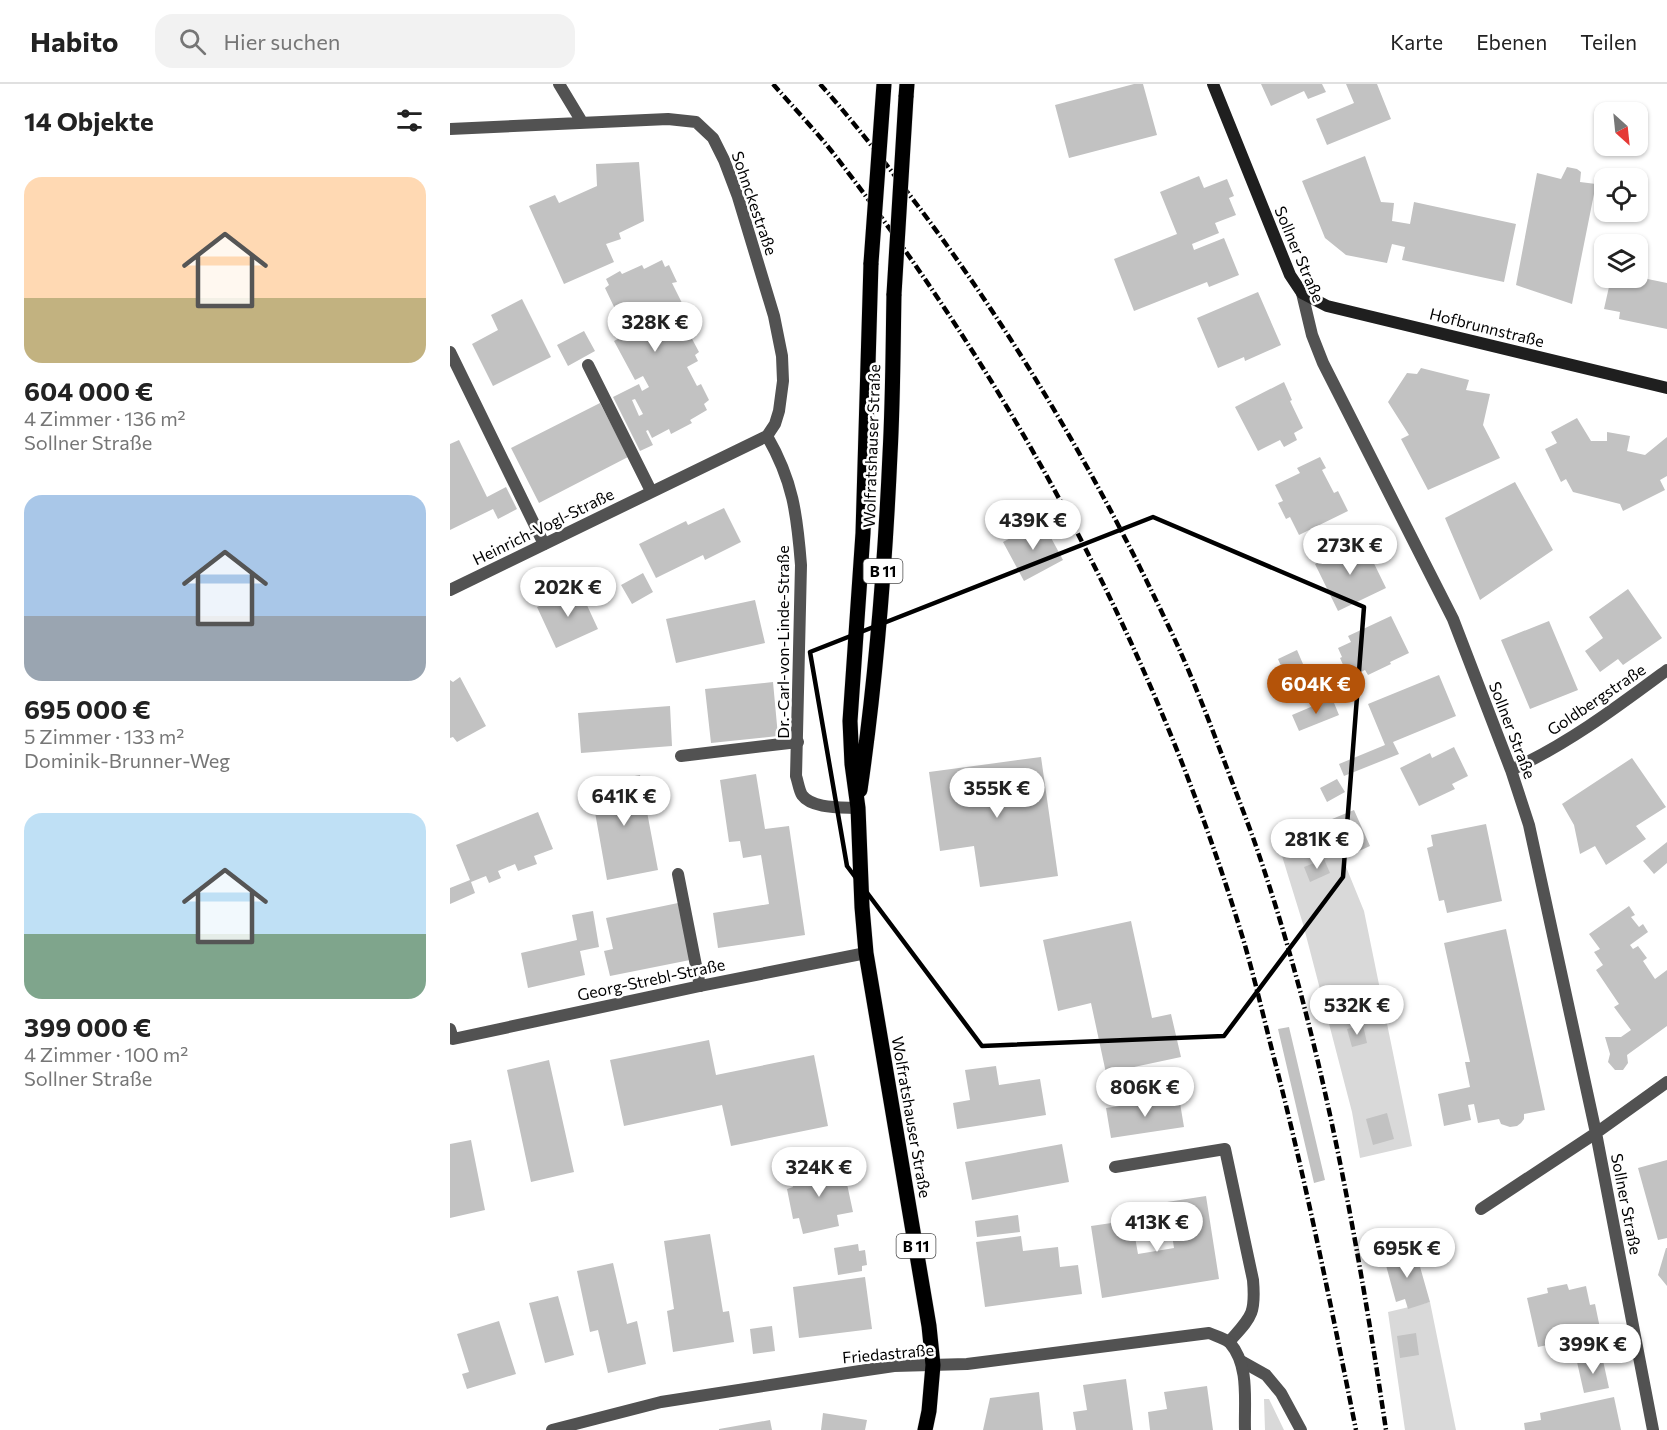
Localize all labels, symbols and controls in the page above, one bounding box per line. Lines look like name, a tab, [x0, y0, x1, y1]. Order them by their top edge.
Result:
search box	[155, 14, 575, 68]
text: Habito	[30, 24, 119, 58]
icon: search	[176, 25, 209, 58]
text: Hier suchen	[224, 28, 340, 55]
text: Karte	[1390, 29, 1443, 54]
text: Ebenen	[1476, 29, 1547, 54]
text: Teilen	[1580, 29, 1637, 54]
north arrow	[1594, 102, 1648, 156]
map controls	[1594, 102, 1648, 288]
icon: filters	[393, 104, 426, 137]
text: 14 Objekte	[24, 105, 154, 136]
street label: Sohnckestraße	[728, 149, 782, 257]
button: locate	[1594, 168, 1648, 222]
street label: Sollner Straße	[1271, 203, 1329, 305]
icon: home	[171, 216, 279, 324]
button: layers	[1594, 234, 1648, 288]
pin: 328K €	[606, 302, 704, 353]
street label: Hofbrunnstraße	[1428, 304, 1546, 350]
text: 328K €	[621, 309, 689, 333]
street label: Wolfratshauser Straße	[859, 364, 883, 528]
text: 604 000 €	[24, 375, 153, 406]
text: 4 Zimmer · 136 m²	[24, 406, 186, 430]
text: Sollner Straße	[24, 430, 152, 454]
street label: Heinrich-Vogl-Straße	[469, 484, 617, 568]
pin: 439K €	[984, 500, 1082, 551]
text: 439K €	[999, 507, 1067, 531]
pin: 273K €	[1301, 525, 1399, 576]
text: 273K €	[1317, 532, 1383, 556]
icon: home	[171, 534, 279, 642]
street label: Dr.-Carl-von-Linde-Straße	[773, 545, 792, 739]
road number: B 11	[864, 559, 902, 583]
pin: 202K €	[519, 567, 617, 618]
text: 202K €	[534, 574, 602, 598]
street label: Goldbergstraße	[1543, 659, 1649, 739]
pin: 604K €	[1267, 664, 1365, 715]
text: 604K €	[1281, 671, 1351, 695]
street label: Sollner Straße	[1486, 679, 1540, 781]
text: 695 000 €	[24, 693, 151, 724]
text: 5 Zimmer · 133 m²	[24, 724, 184, 748]
text: Dominik-Brunner-Weg	[24, 748, 230, 772]
pin: 355K €	[948, 768, 1046, 819]
text: 355K €	[964, 775, 1030, 799]
pin: 641K €	[575, 776, 673, 827]
text: 641K €	[592, 783, 656, 807]
pin: 281K €	[1268, 819, 1366, 870]
text: 281K €	[1285, 826, 1349, 850]
icon: home	[171, 852, 279, 960]
street label: Georg-Strebl-Straße	[575, 954, 727, 1004]
pin: 532K €	[1308, 985, 1406, 1036]
text: 532K €	[1324, 992, 1390, 1016]
text: 399 000 €	[24, 1011, 151, 1042]
street label: Wolfratshauser Straße	[888, 1035, 936, 1199]
text: 4 Zimmer · 100 m²	[24, 1042, 188, 1066]
text: Sollner Straße	[24, 1066, 152, 1090]
pin: 806K €	[1096, 1067, 1194, 1118]
text: 806K €	[1110, 1074, 1180, 1098]
pin: 324K €	[770, 1147, 868, 1198]
street label: Sollner Straße	[1608, 1152, 1646, 1256]
text: 324K €	[786, 1154, 852, 1178]
pin: 413K €	[1108, 1202, 1206, 1253]
text: 413K €	[1125, 1209, 1189, 1233]
pin: 695K €	[1358, 1228, 1456, 1279]
road number: B 11	[896, 1234, 936, 1258]
text: 695K €	[1373, 1235, 1441, 1259]
pin: 399K €	[1544, 1324, 1642, 1375]
text: 399K €	[1559, 1331, 1627, 1355]
street label: Friedastraße	[841, 1340, 935, 1366]

